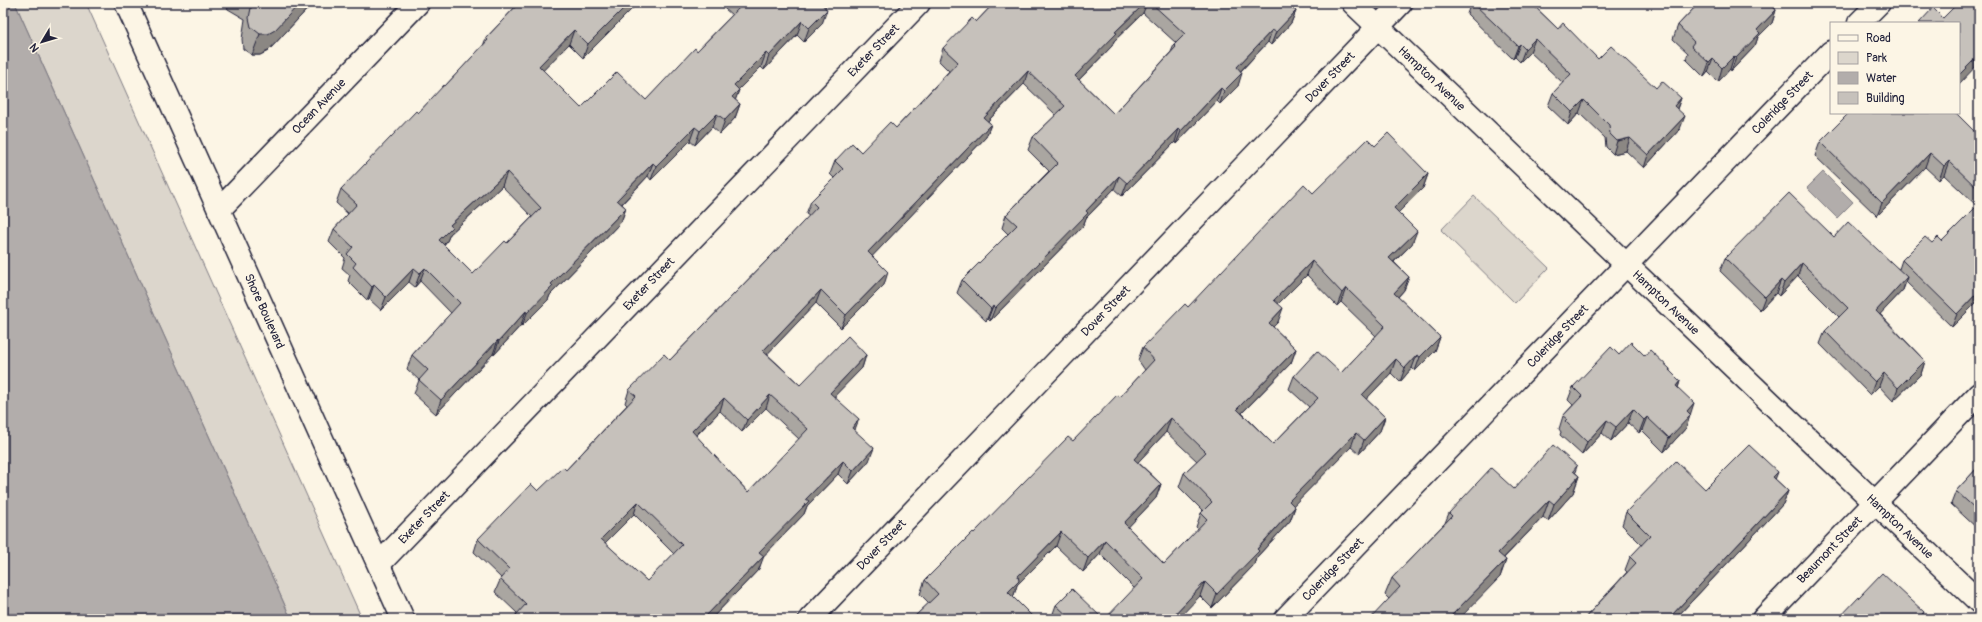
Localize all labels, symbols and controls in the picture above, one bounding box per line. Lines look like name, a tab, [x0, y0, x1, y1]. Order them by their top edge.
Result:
street label: Exeter Street	[845, 21, 903, 80]
north arrow	[22, 22, 62, 62]
legend	[1830, 22, 1960, 114]
text: Road	[1866, 31, 1891, 46]
text: N	[27, 40, 42, 55]
street label: Hampton Avenue	[1395, 43, 1468, 114]
street label: Dover Street	[1302, 49, 1358, 106]
text: Park	[1866, 51, 1887, 66]
street label: Coleridge Street	[1749, 68, 1817, 138]
text: Water	[1866, 71, 1897, 86]
street label: Ocean Avenue	[289, 76, 349, 137]
text: Building	[1866, 91, 1905, 106]
street label: Exeter Street	[620, 254, 678, 314]
street label: Hampton Avenue	[1629, 267, 1702, 338]
street label: Shore Boulevard	[241, 272, 288, 351]
street label: Dover Street	[1078, 283, 1134, 340]
street label: Coleridge Street	[1524, 301, 1592, 371]
street label: Exeter Street	[396, 488, 453, 547]
street label: Hampton Avenue	[1863, 491, 1936, 562]
street label: Beaumont Street	[1794, 513, 1866, 587]
street label: Dover Street	[854, 516, 910, 574]
street label: Coleridge Street	[1299, 535, 1367, 604]

